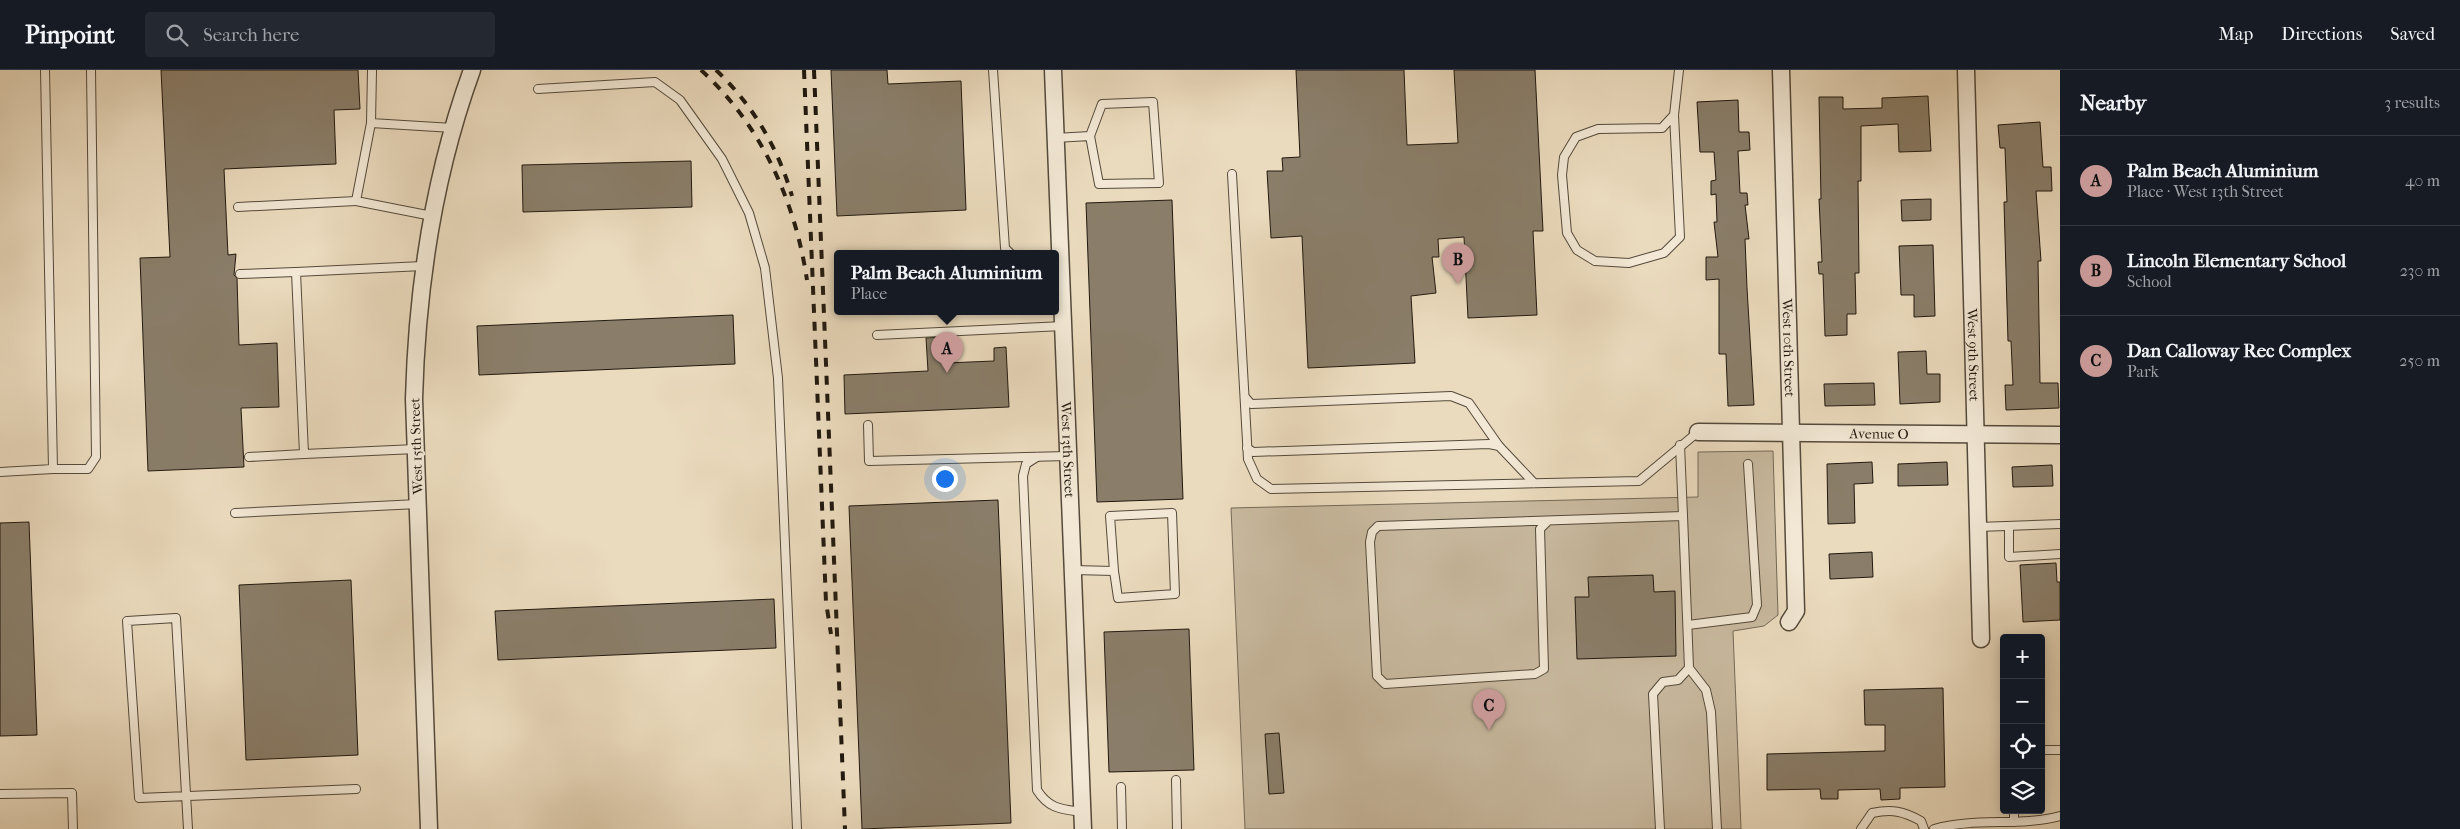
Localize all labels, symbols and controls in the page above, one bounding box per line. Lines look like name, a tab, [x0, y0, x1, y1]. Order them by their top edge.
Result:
search box	[145, 12, 495, 57]
text: Pinpoint	[25, 21, 115, 49]
icon: search	[163, 21, 191, 49]
text: Search here	[203, 24, 299, 46]
text: Map	[2219, 24, 2253, 45]
text: Directions	[2281, 24, 2362, 45]
text: Saved	[2390, 24, 2435, 45]
text: Nearby	[2080, 91, 2146, 115]
text: 3 results	[2384, 93, 2440, 112]
text: Palm Beach Aluminium	[2127, 160, 2318, 182]
text: A	[2091, 171, 2101, 190]
text: 40 m	[2405, 171, 2440, 190]
text: Place · West 13th Street	[2127, 182, 2284, 201]
pin: B	[1442, 243, 1474, 284]
popup	[834, 250, 1059, 315]
text: Lincoln Elementary School	[2127, 250, 2346, 272]
text: B	[2091, 261, 2101, 280]
text: 230 m	[2400, 261, 2440, 280]
text: Palm Beach Aluminium	[851, 262, 1042, 284]
text: School	[2127, 272, 2172, 291]
text: Place	[851, 284, 887, 303]
street label: West 10th Street	[1778, 297, 1798, 397]
street label: West 9th Street	[1963, 307, 1983, 402]
pin: A	[931, 332, 963, 373]
text: Dan Calloway Rec Complex	[2127, 340, 2351, 362]
text: C	[2091, 351, 2101, 370]
text: 250 m	[2399, 351, 2440, 370]
text: Park	[2127, 362, 2159, 381]
street label: West 15th Street	[406, 397, 427, 496]
street label: West 13th Street	[1057, 400, 1078, 498]
street label: Avenue O	[1848, 425, 1909, 443]
your location	[932, 466, 958, 492]
map controls	[2000, 634, 2045, 814]
button: +	[2000, 634, 2045, 679]
button: −	[2000, 679, 2045, 724]
pin: C	[1473, 689, 1505, 730]
button: locate	[2000, 724, 2045, 769]
button: layers	[2000, 769, 2045, 814]

